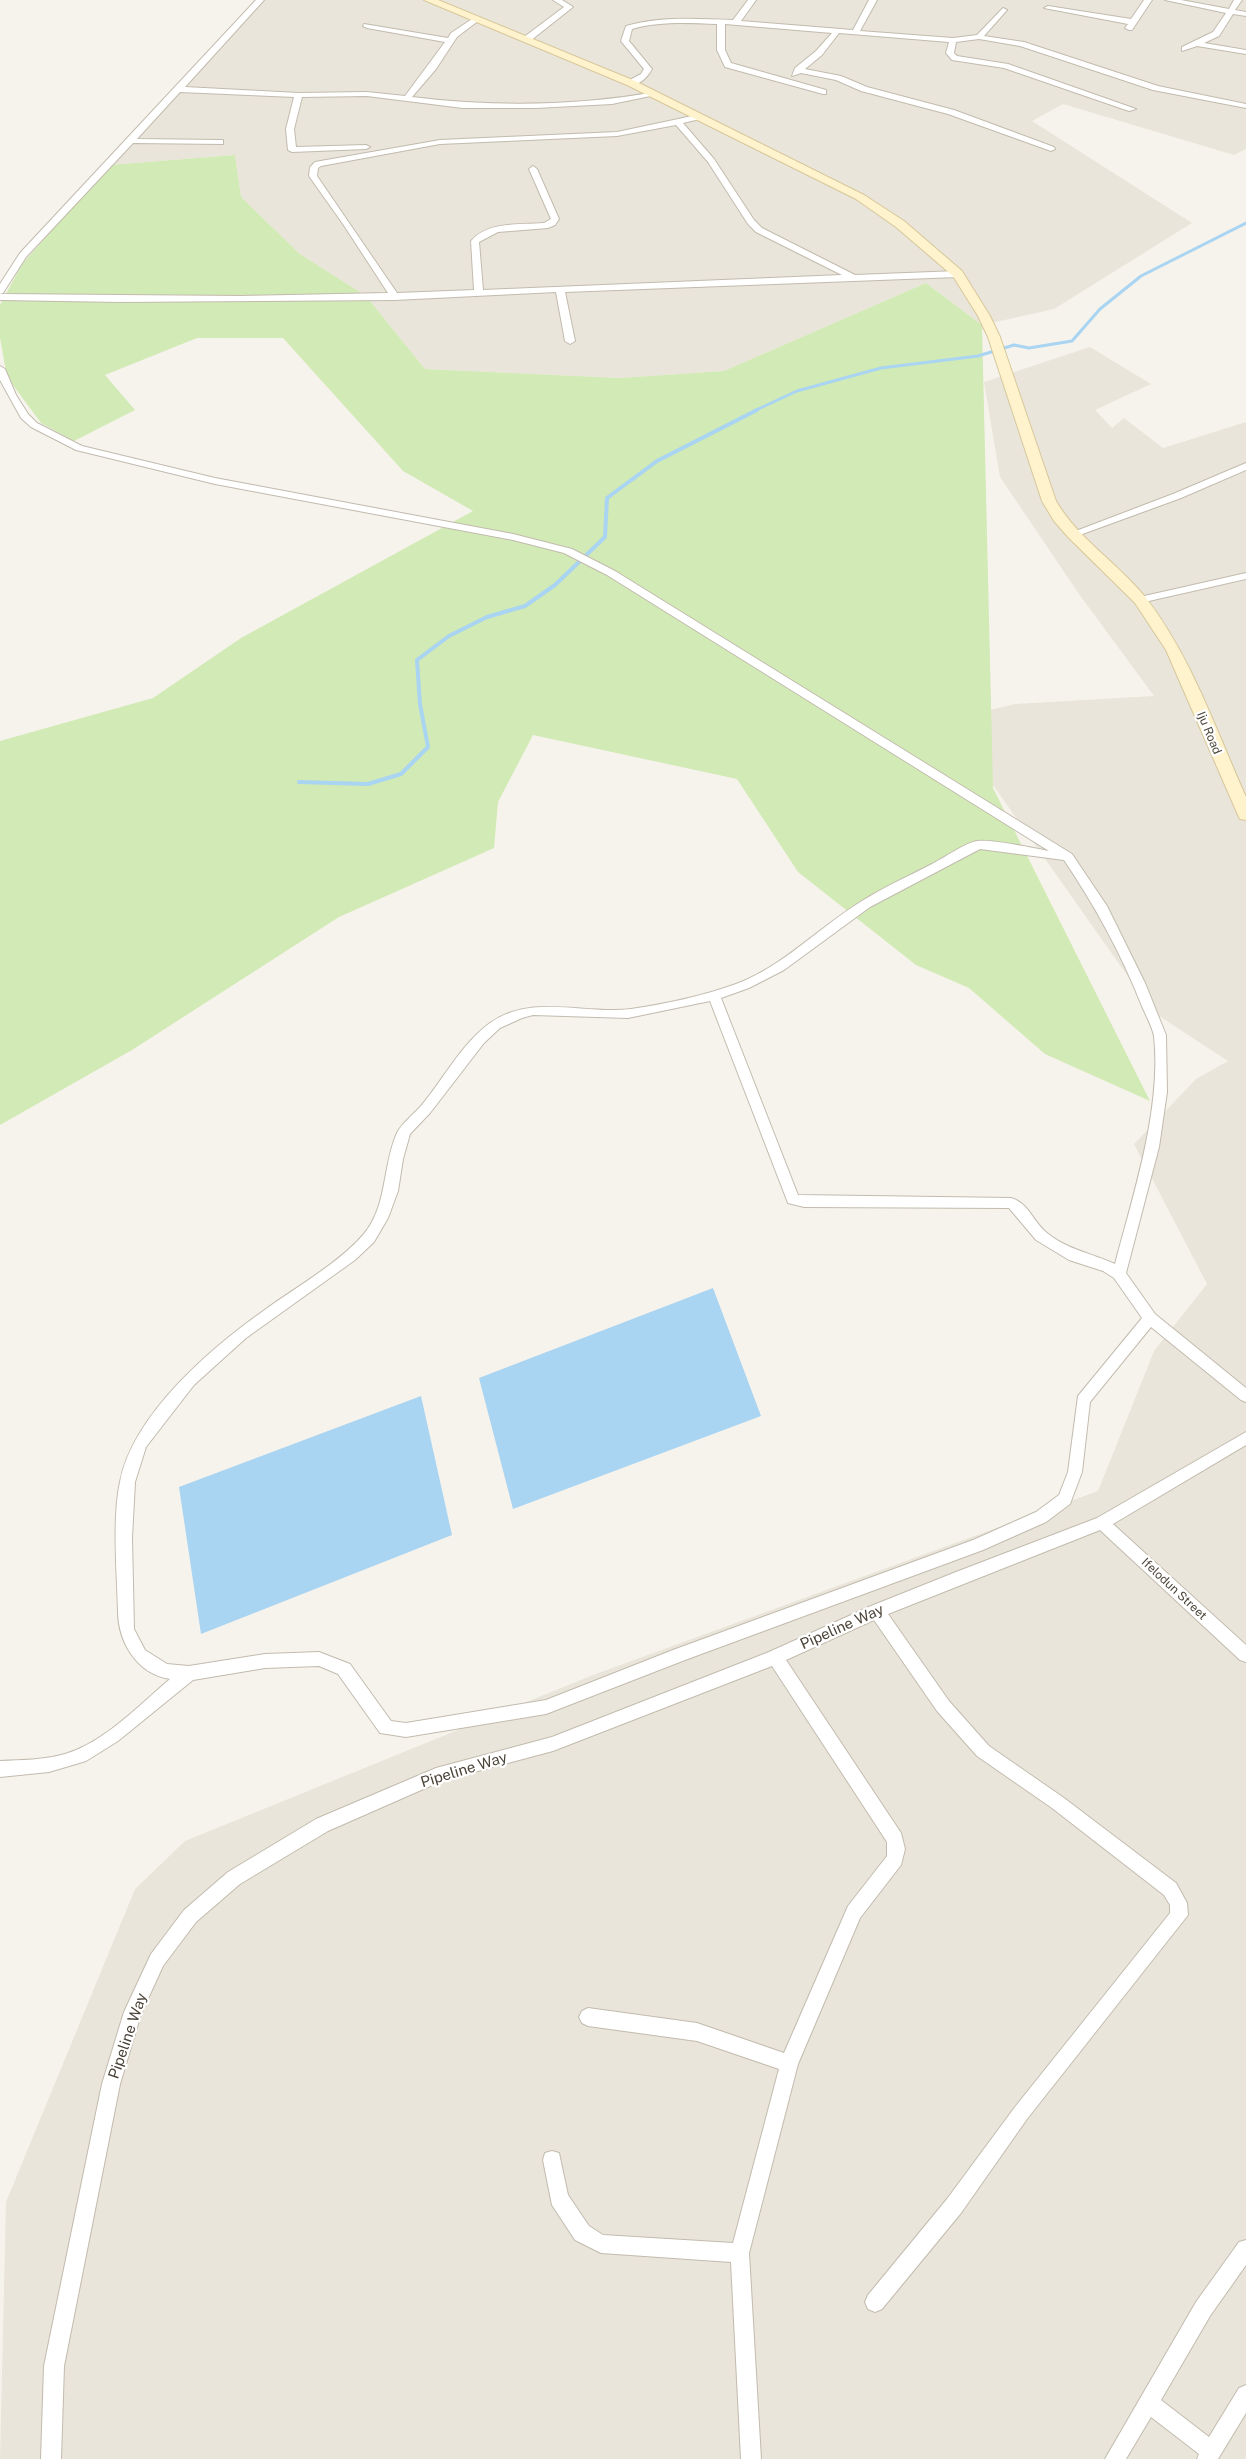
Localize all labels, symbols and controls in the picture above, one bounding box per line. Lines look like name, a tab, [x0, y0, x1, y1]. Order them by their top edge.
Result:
street label: Iju Road	[1194, 710, 1224, 756]
street label: Ifelodun Street	[1138, 1555, 1210, 1623]
street label: Pipeline Way	[797, 1601, 887, 1653]
street label: Pipeline Way	[419, 1748, 509, 1792]
street label: Pipeline Way	[105, 1991, 151, 2081]

